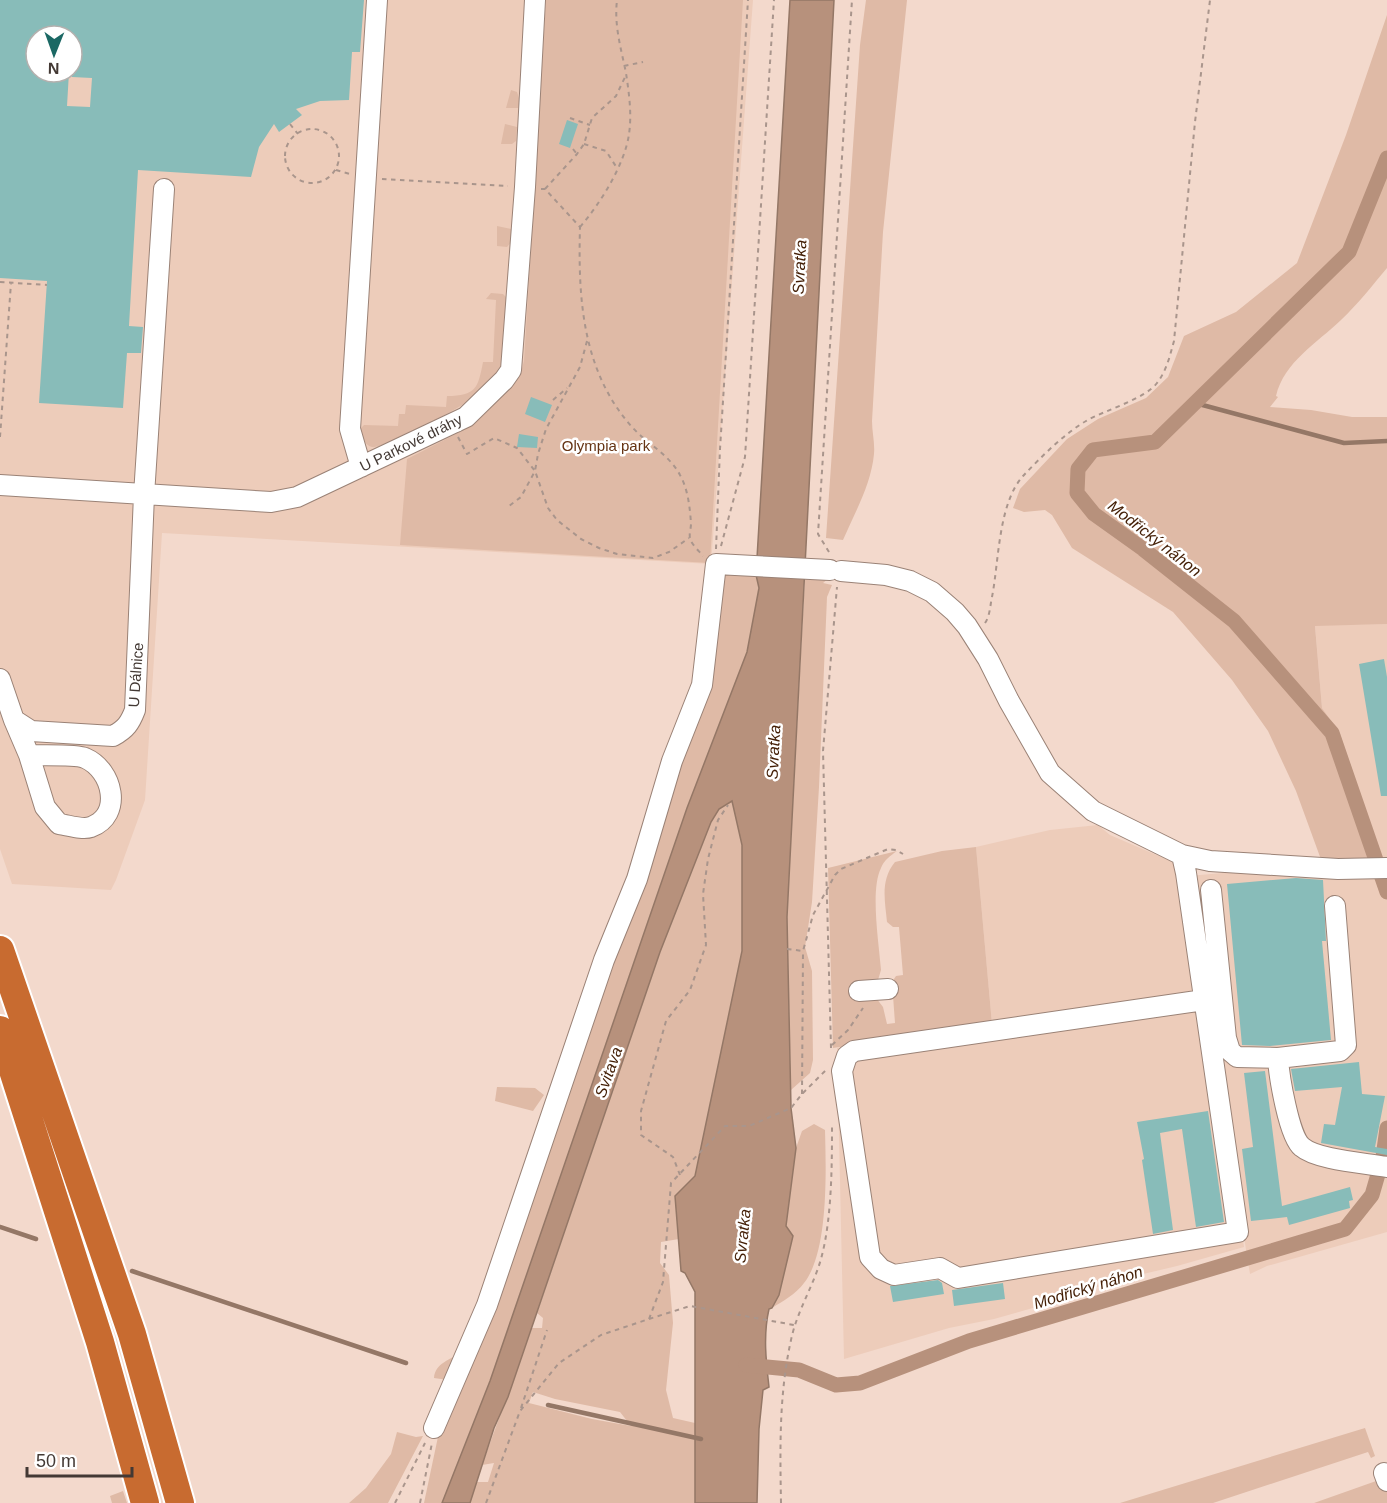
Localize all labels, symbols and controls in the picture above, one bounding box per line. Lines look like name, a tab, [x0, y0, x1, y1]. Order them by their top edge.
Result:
north arrow	[24, 24, 84, 84]
text: N	[48, 60, 60, 77]
water label: Svratka	[790, 239, 809, 295]
street label: U Parkové dráhy	[357, 410, 465, 475]
park label: Olympia park	[562, 437, 651, 454]
water label: Modřický náhon	[1105, 497, 1205, 580]
street label: U Dálnice	[125, 642, 146, 708]
water label: Svratka	[764, 724, 783, 780]
water label: Svitava	[592, 1045, 625, 1100]
water label: Svratka	[731, 1208, 754, 1264]
water label: Modřický náhon	[1032, 1263, 1145, 1312]
scale bar	[27, 1440, 132, 1478]
text: 50 m	[36, 1451, 76, 1471]

